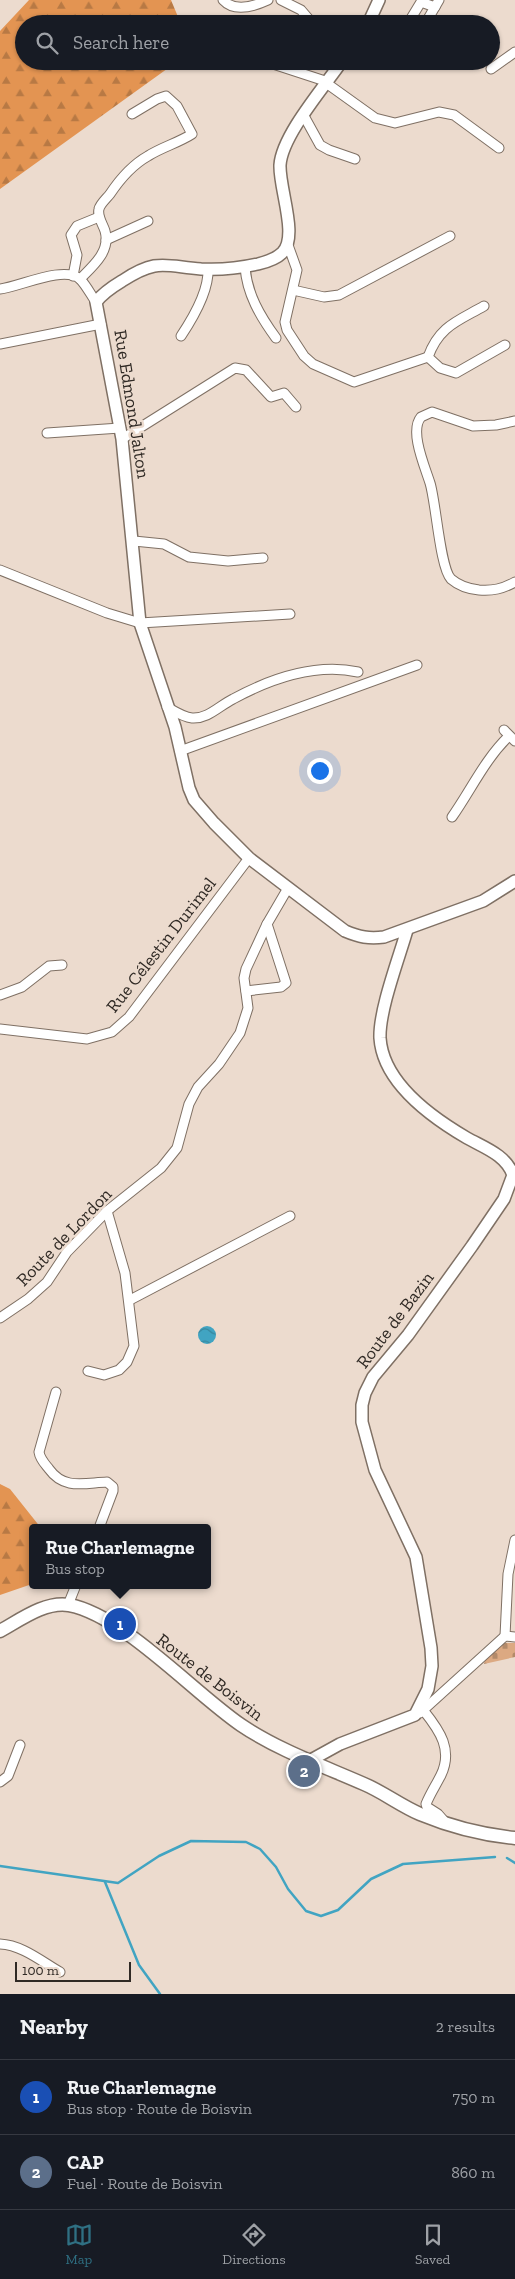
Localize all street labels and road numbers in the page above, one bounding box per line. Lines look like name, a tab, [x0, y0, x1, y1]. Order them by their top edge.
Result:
street label: Rue Edmond Jalton	[109, 328, 155, 481]
street label: Rue Célestin Durimel	[101, 873, 221, 1017]
street label: Route de Lordon	[12, 1183, 117, 1291]
street label: Route de Bazin	[352, 1267, 439, 1373]
street label: Route de Boisvin	[152, 1628, 268, 1726]

